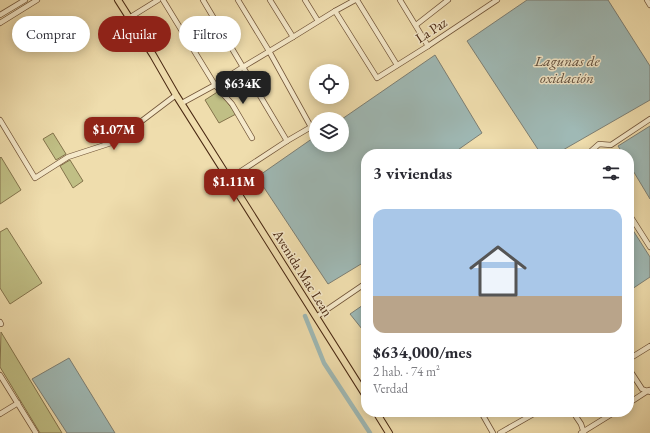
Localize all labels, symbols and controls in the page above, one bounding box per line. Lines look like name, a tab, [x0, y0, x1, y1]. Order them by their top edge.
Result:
street label: La Paz	[412, 13, 451, 47]
chip: Comprar	[12, 16, 90, 52]
chip: Alquilar	[98, 16, 171, 52]
chip: Filtros	[179, 16, 241, 52]
water label: Lagunas de oxidación	[533, 51, 600, 87]
map controls	[309, 64, 349, 152]
button: locate	[309, 64, 349, 104]
pin: $634K	[215, 71, 271, 105]
text: $634K	[225, 75, 261, 92]
button: layers	[309, 112, 349, 152]
pin: $1.07M	[81, 117, 147, 151]
text: $1.07M	[93, 121, 135, 138]
text: 3 viviendas	[373, 162, 452, 184]
icon: filters	[600, 162, 622, 184]
pin: $1.11M	[201, 169, 267, 203]
text: $1.11M	[213, 173, 255, 190]
street label: Avenida Mac Lean	[269, 225, 337, 320]
icon: home	[462, 235, 534, 307]
text: $634,000/mes	[373, 341, 472, 363]
text: 2 hab. · 74 m²	[373, 363, 440, 380]
text: Verdad	[373, 380, 408, 397]

